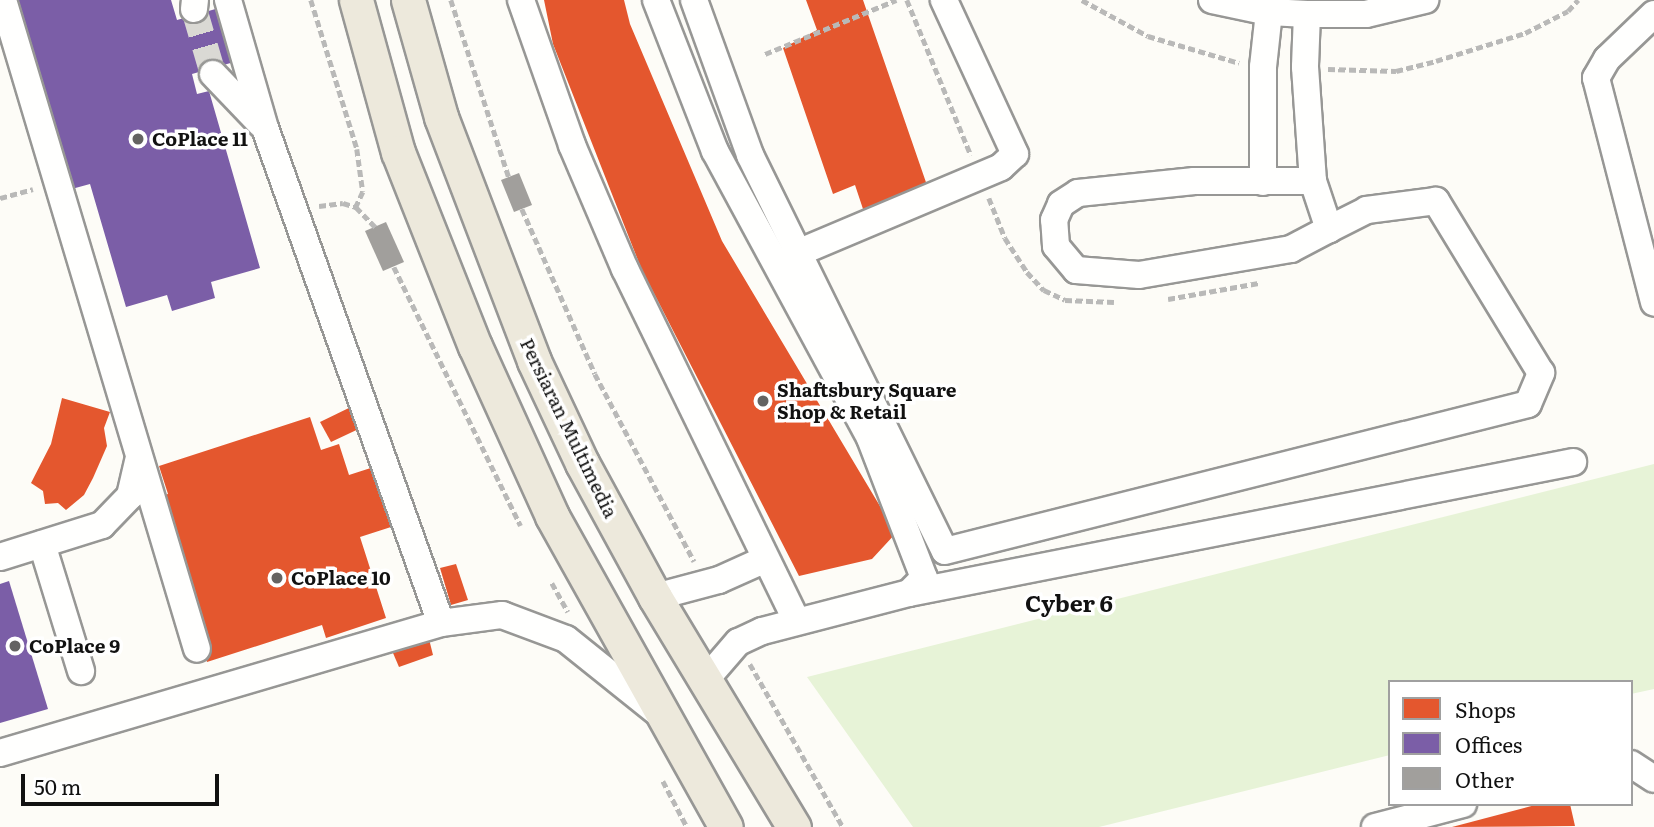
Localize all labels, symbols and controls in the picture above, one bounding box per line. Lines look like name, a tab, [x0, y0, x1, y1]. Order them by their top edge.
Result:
place label: CoPlace 11	[152, 128, 248, 150]
marker: CoPlace 11	[130, 131, 146, 147]
street label: Persiaran Multimedia	[516, 334, 622, 522]
place label: Shaftsbury Square Shop & Retail	[777, 379, 956, 423]
marker: Shaftsbury Square Shop & Retail	[755, 393, 771, 409]
place label: CoPlace 10	[291, 567, 391, 589]
marker: CoPlace 10	[269, 570, 285, 586]
district label: Cyber 6	[1025, 588, 1113, 616]
place label: CoPlace 9	[29, 635, 120, 657]
marker: CoPlace 9	[7, 638, 23, 654]
legend	[1388, 680, 1633, 806]
text: Shops	[1455, 693, 1516, 724]
text: Offices	[1455, 728, 1522, 759]
scale bar	[24, 760, 222, 804]
text: Other	[1455, 763, 1514, 794]
text: 50 m	[34, 770, 81, 801]

